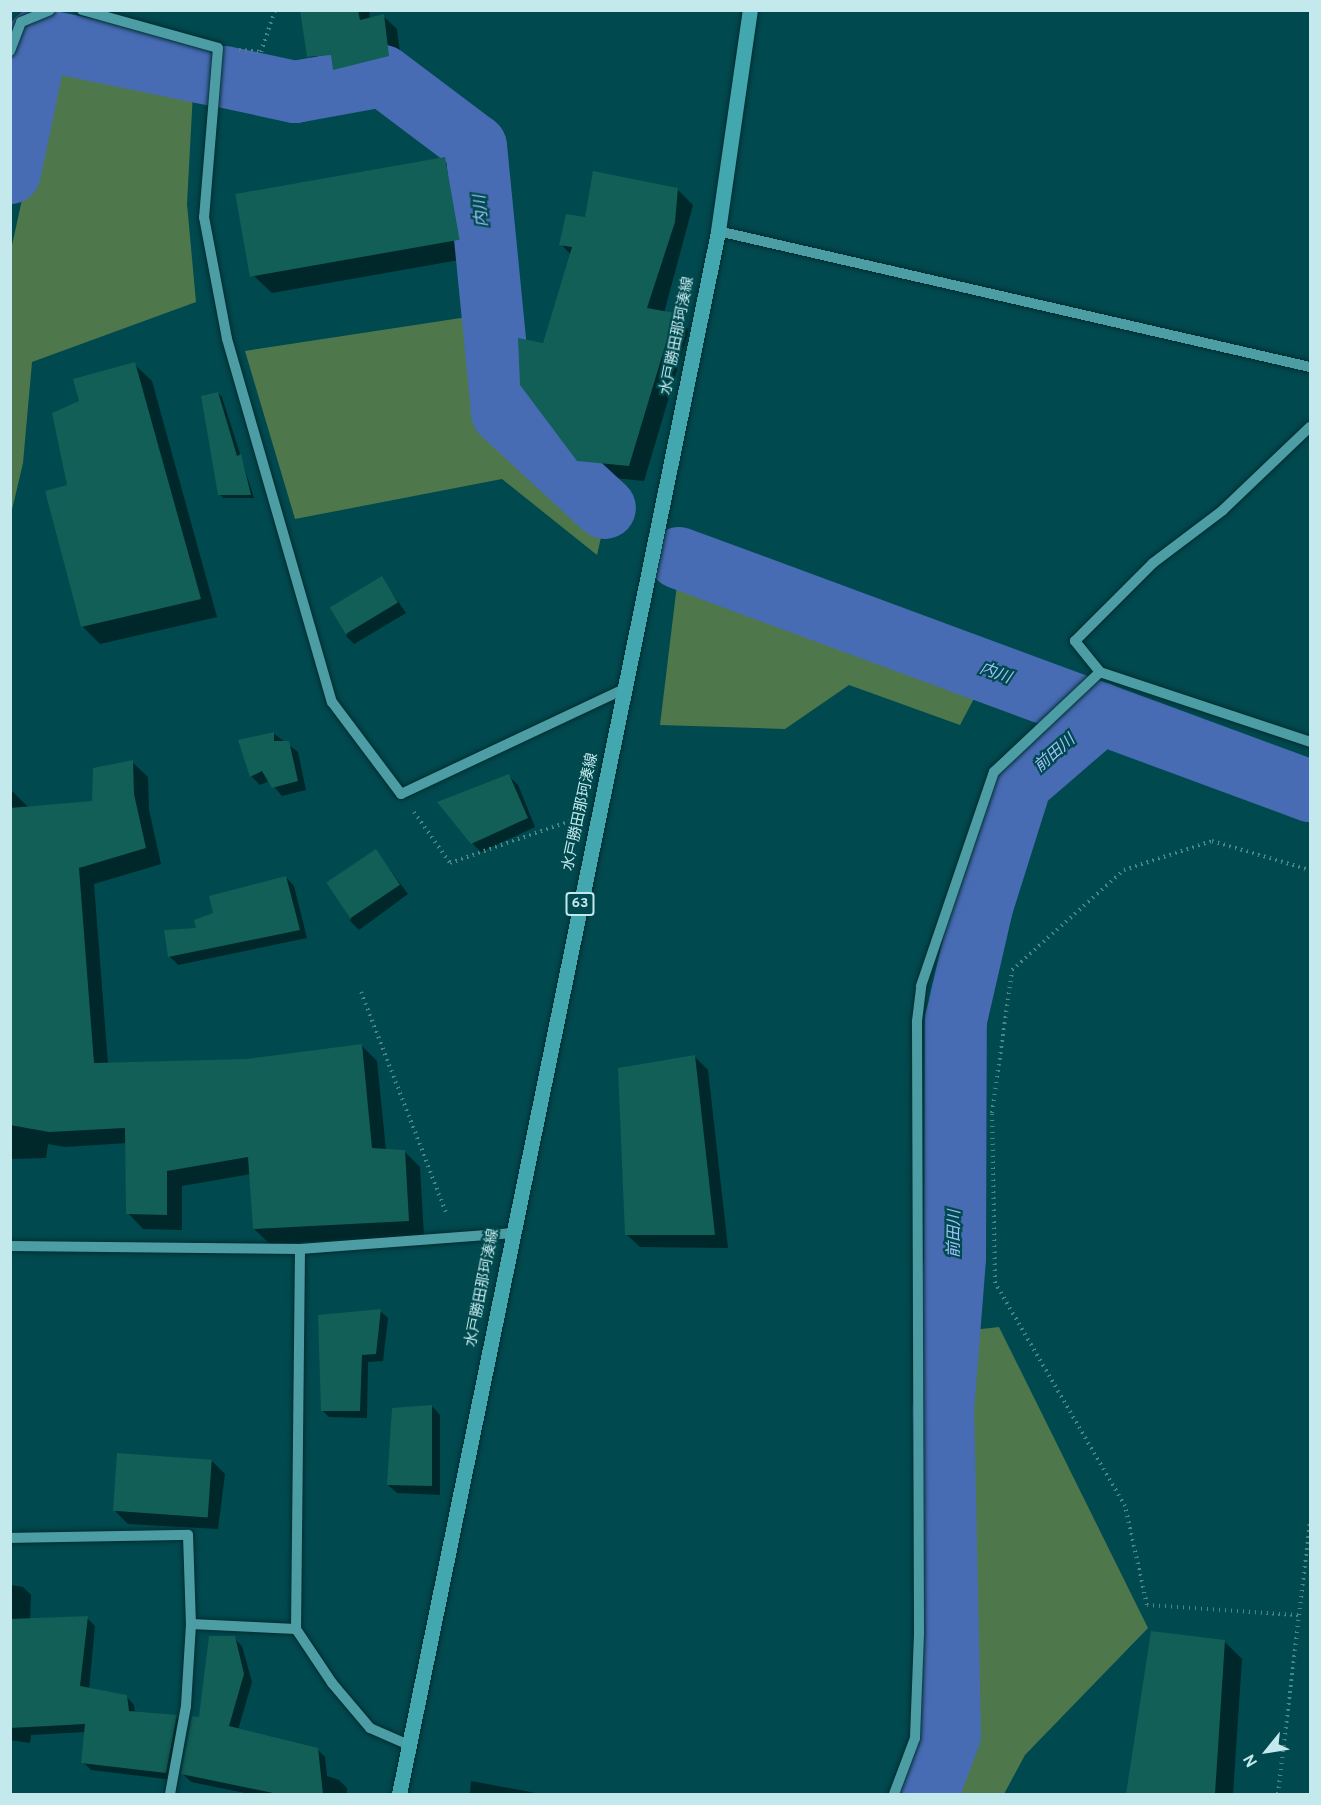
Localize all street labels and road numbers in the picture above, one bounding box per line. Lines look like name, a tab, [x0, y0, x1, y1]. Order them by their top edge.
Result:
street label: 水戸勝田那珂湊線	[658, 275, 698, 397]
street label: 水戸勝田那珂湊線	[560, 751, 602, 873]
road number: 63	[565, 893, 595, 915]
street label: 水戸勝田那珂湊線	[463, 1227, 503, 1349]

